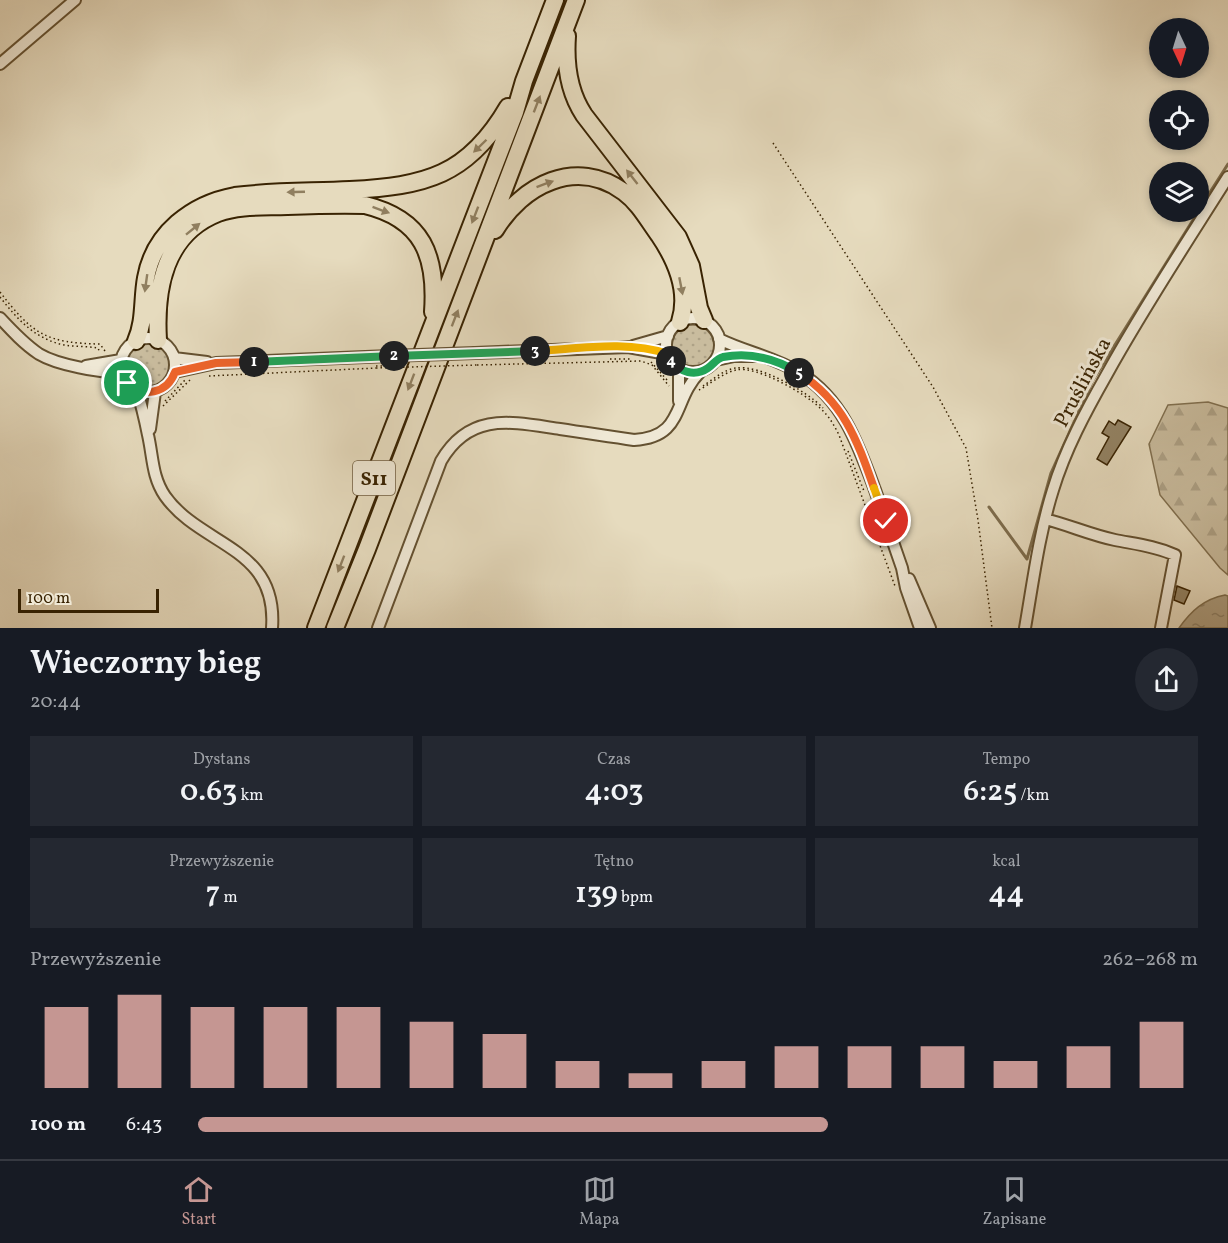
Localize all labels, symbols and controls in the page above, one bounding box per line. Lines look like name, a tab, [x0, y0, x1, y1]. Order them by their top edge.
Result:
north arrow	[1149, 18, 1209, 78]
map controls	[1149, 18, 1209, 222]
button: locate	[1149, 90, 1209, 150]
one-way arrow	[532, 94, 542, 112]
one-way arrow	[473, 139, 487, 153]
button: layers	[1149, 162, 1209, 222]
one-way arrow	[626, 170, 638, 186]
one-way arrow	[536, 179, 554, 188]
one-way arrow	[286, 187, 305, 196]
one-way arrow	[373, 206, 391, 216]
one-way arrow	[470, 206, 480, 224]
one-way arrow	[185, 223, 201, 236]
one-way arrow	[141, 273, 151, 292]
one-way arrow	[677, 277, 686, 296]
one-way arrow	[450, 309, 460, 327]
street label: Pruślińska	[1048, 333, 1119, 433]
pin: 3	[520, 336, 550, 366]
text: 3	[531, 340, 539, 362]
pin: 2	[379, 341, 409, 371]
text: 2	[390, 345, 398, 367]
pin: 4	[656, 346, 686, 376]
pin: 1	[239, 347, 269, 377]
text: 4	[666, 350, 676, 372]
text: 1	[251, 351, 257, 373]
pin	[101, 357, 152, 408]
pin: 5	[784, 358, 814, 388]
text: 5	[795, 362, 803, 384]
icon: arrive	[110, 366, 143, 399]
one-way arrow	[406, 373, 415, 391]
road number: S11	[353, 461, 395, 495]
pin	[860, 495, 911, 546]
icon: check	[869, 504, 902, 537]
one-way arrow	[336, 555, 345, 573]
scale bar	[18, 586, 159, 614]
text: 100 m	[27, 588, 70, 610]
text: Wieczorny bieg	[30, 642, 261, 688]
button: share	[1135, 648, 1198, 711]
text: 20:44	[30, 688, 81, 716]
text: Dystans	[193, 749, 250, 771]
text: Czas	[597, 749, 631, 771]
text: Tempo	[982, 749, 1030, 771]
text: 0.63	[180, 771, 237, 813]
text: 4:03	[584, 771, 644, 813]
text: 6:25	[963, 771, 1017, 813]
text: km	[237, 785, 263, 807]
text: /km	[1017, 785, 1049, 807]
text: Przewyższenie	[169, 851, 274, 873]
text: Tętno	[594, 851, 634, 873]
text: kcal	[992, 851, 1021, 873]
text: 7	[206, 873, 220, 915]
text: 139	[575, 873, 618, 915]
text: 44	[988, 873, 1024, 915]
text: m	[220, 887, 238, 909]
text: bpm	[618, 887, 653, 909]
text: Przewyższenie	[30, 946, 161, 974]
text: 262–268 m	[1102, 946, 1198, 974]
text: 100 m	[30, 1111, 86, 1139]
text: 6:43	[126, 1111, 162, 1139]
tab: Start	[182, 1173, 216, 1231]
tab: Mapa	[579, 1173, 619, 1231]
tab: Zapisane	[982, 1173, 1046, 1231]

